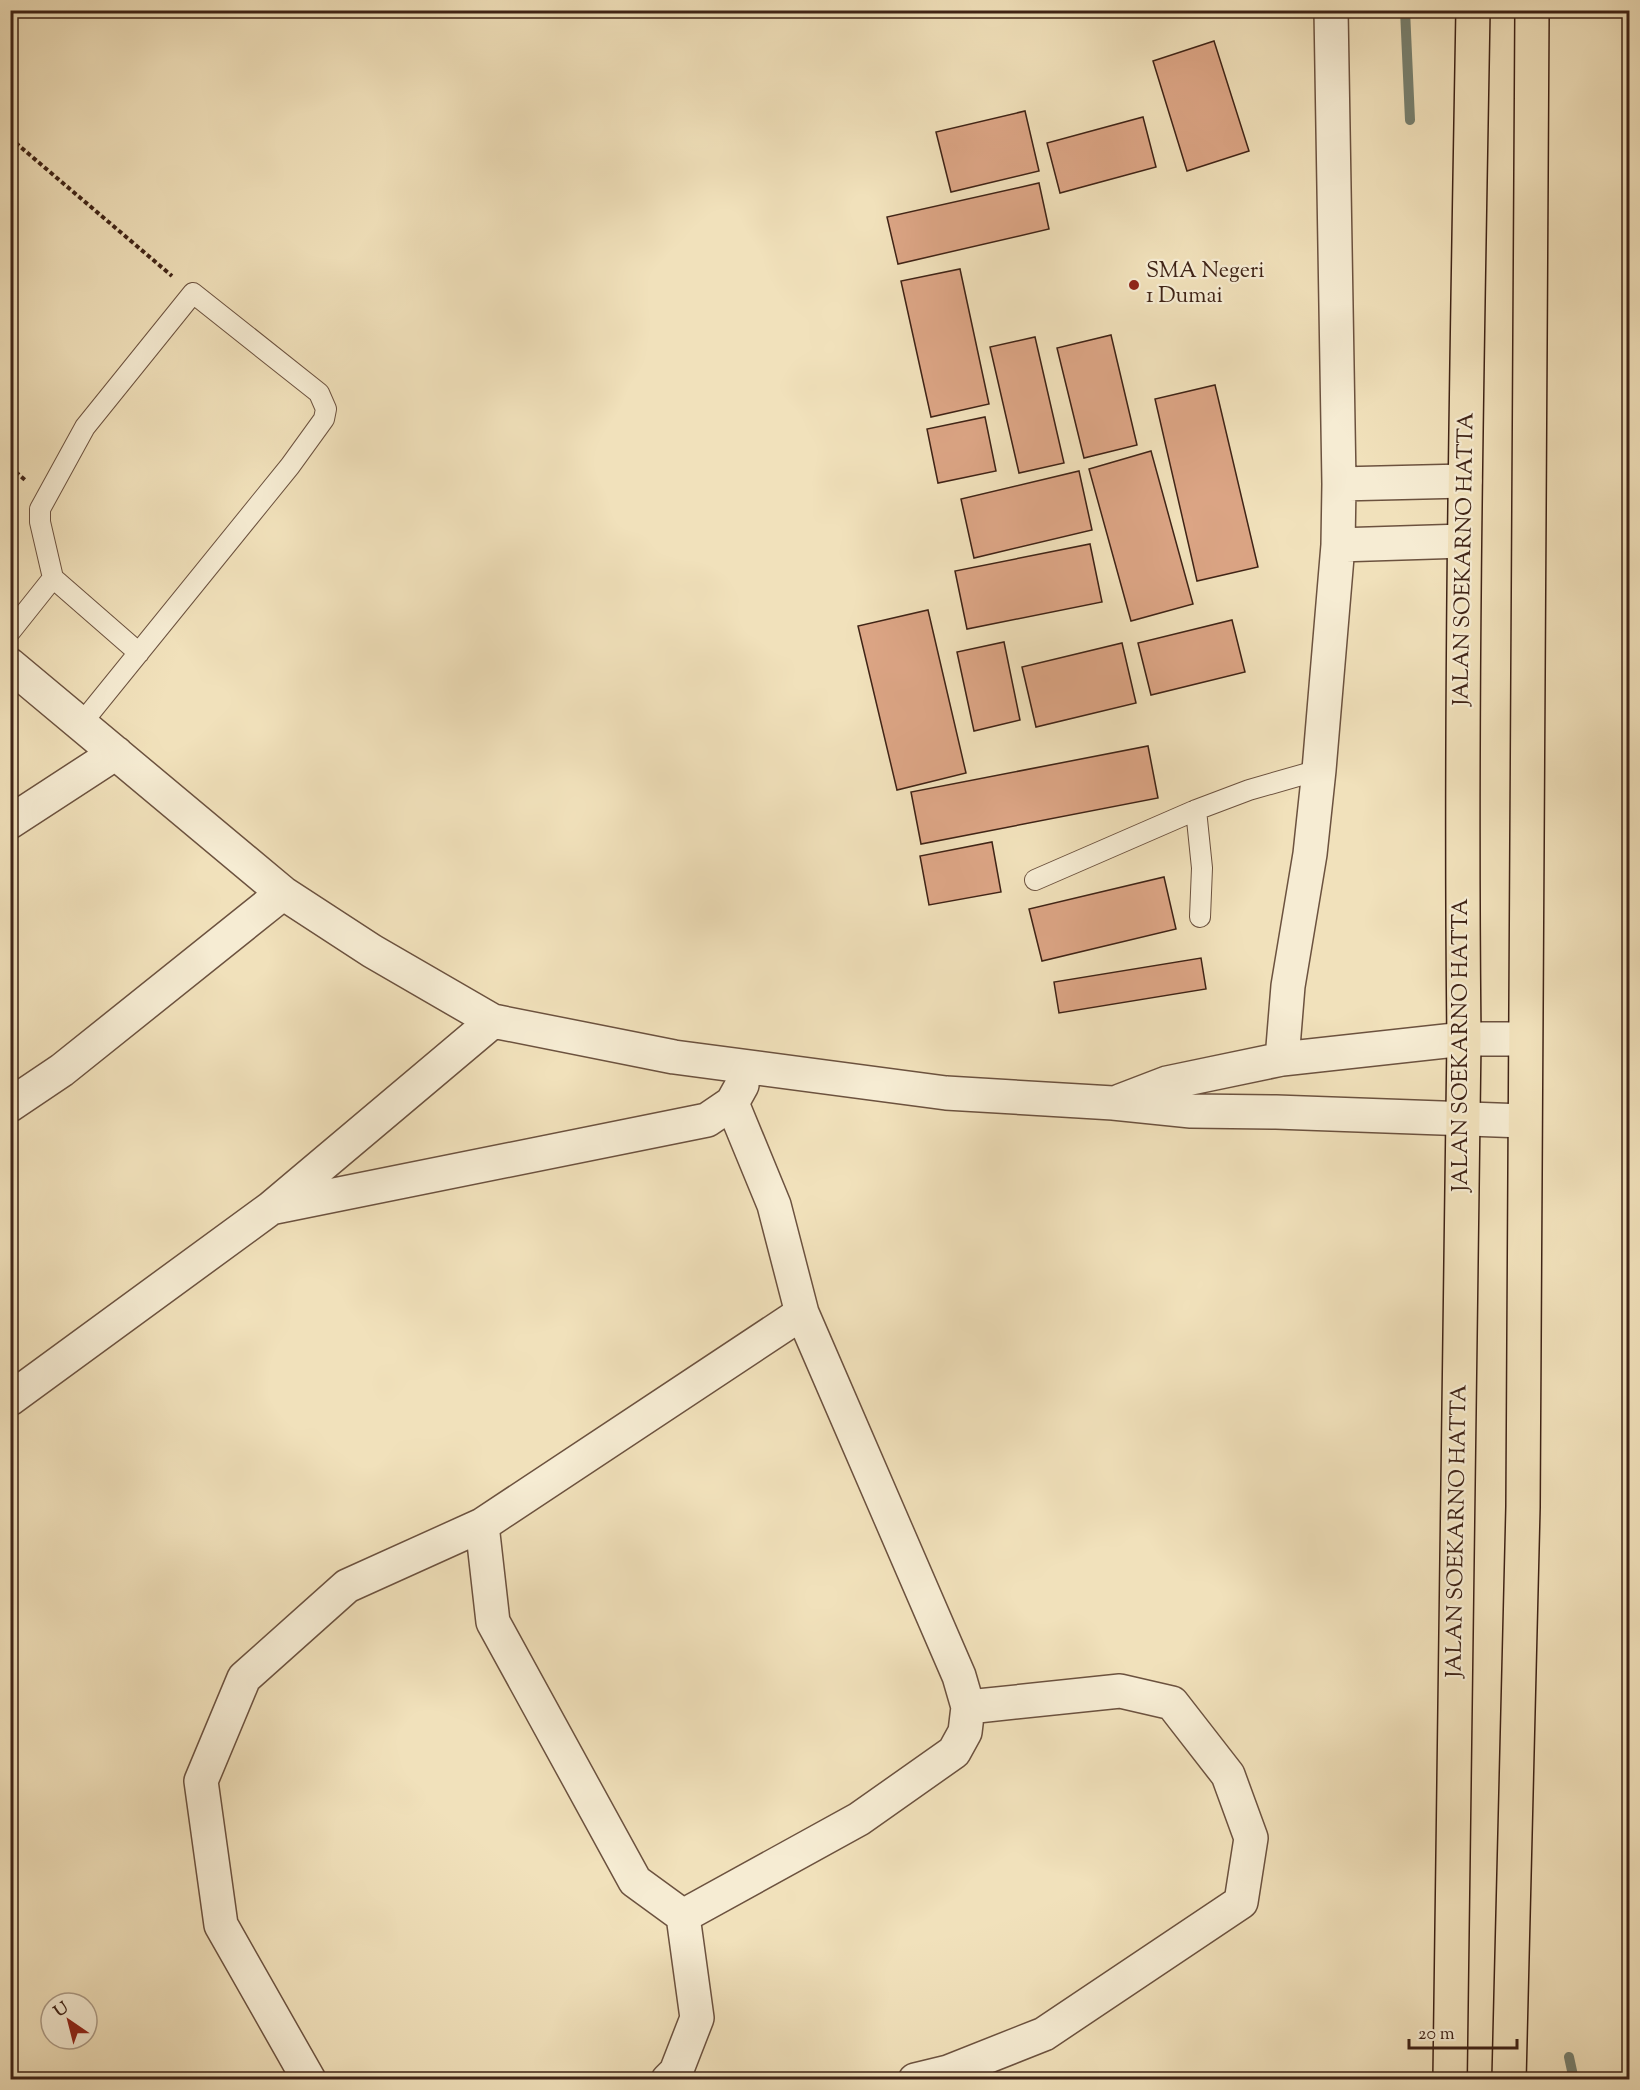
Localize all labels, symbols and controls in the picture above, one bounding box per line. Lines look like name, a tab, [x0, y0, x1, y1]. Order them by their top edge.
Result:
place label: SMA Negeri 1 Dumai	[1146, 256, 1264, 313]
marker: SMA Negeri 1 Dumai	[1127, 278, 1141, 292]
street label: JALAN SOEKARNO HATTA	[1446, 412, 1484, 707]
street label: JALAN SOEKARNO HATTA	[1446, 898, 1478, 1193]
street label: JALAN SOEKARNO HATTA	[1439, 1384, 1477, 1679]
north arrow	[39, 1991, 99, 2051]
text: U	[50, 1997, 75, 2024]
scale bar	[1409, 2012, 1517, 2050]
text: 20 m	[1418, 2022, 1455, 2048]

